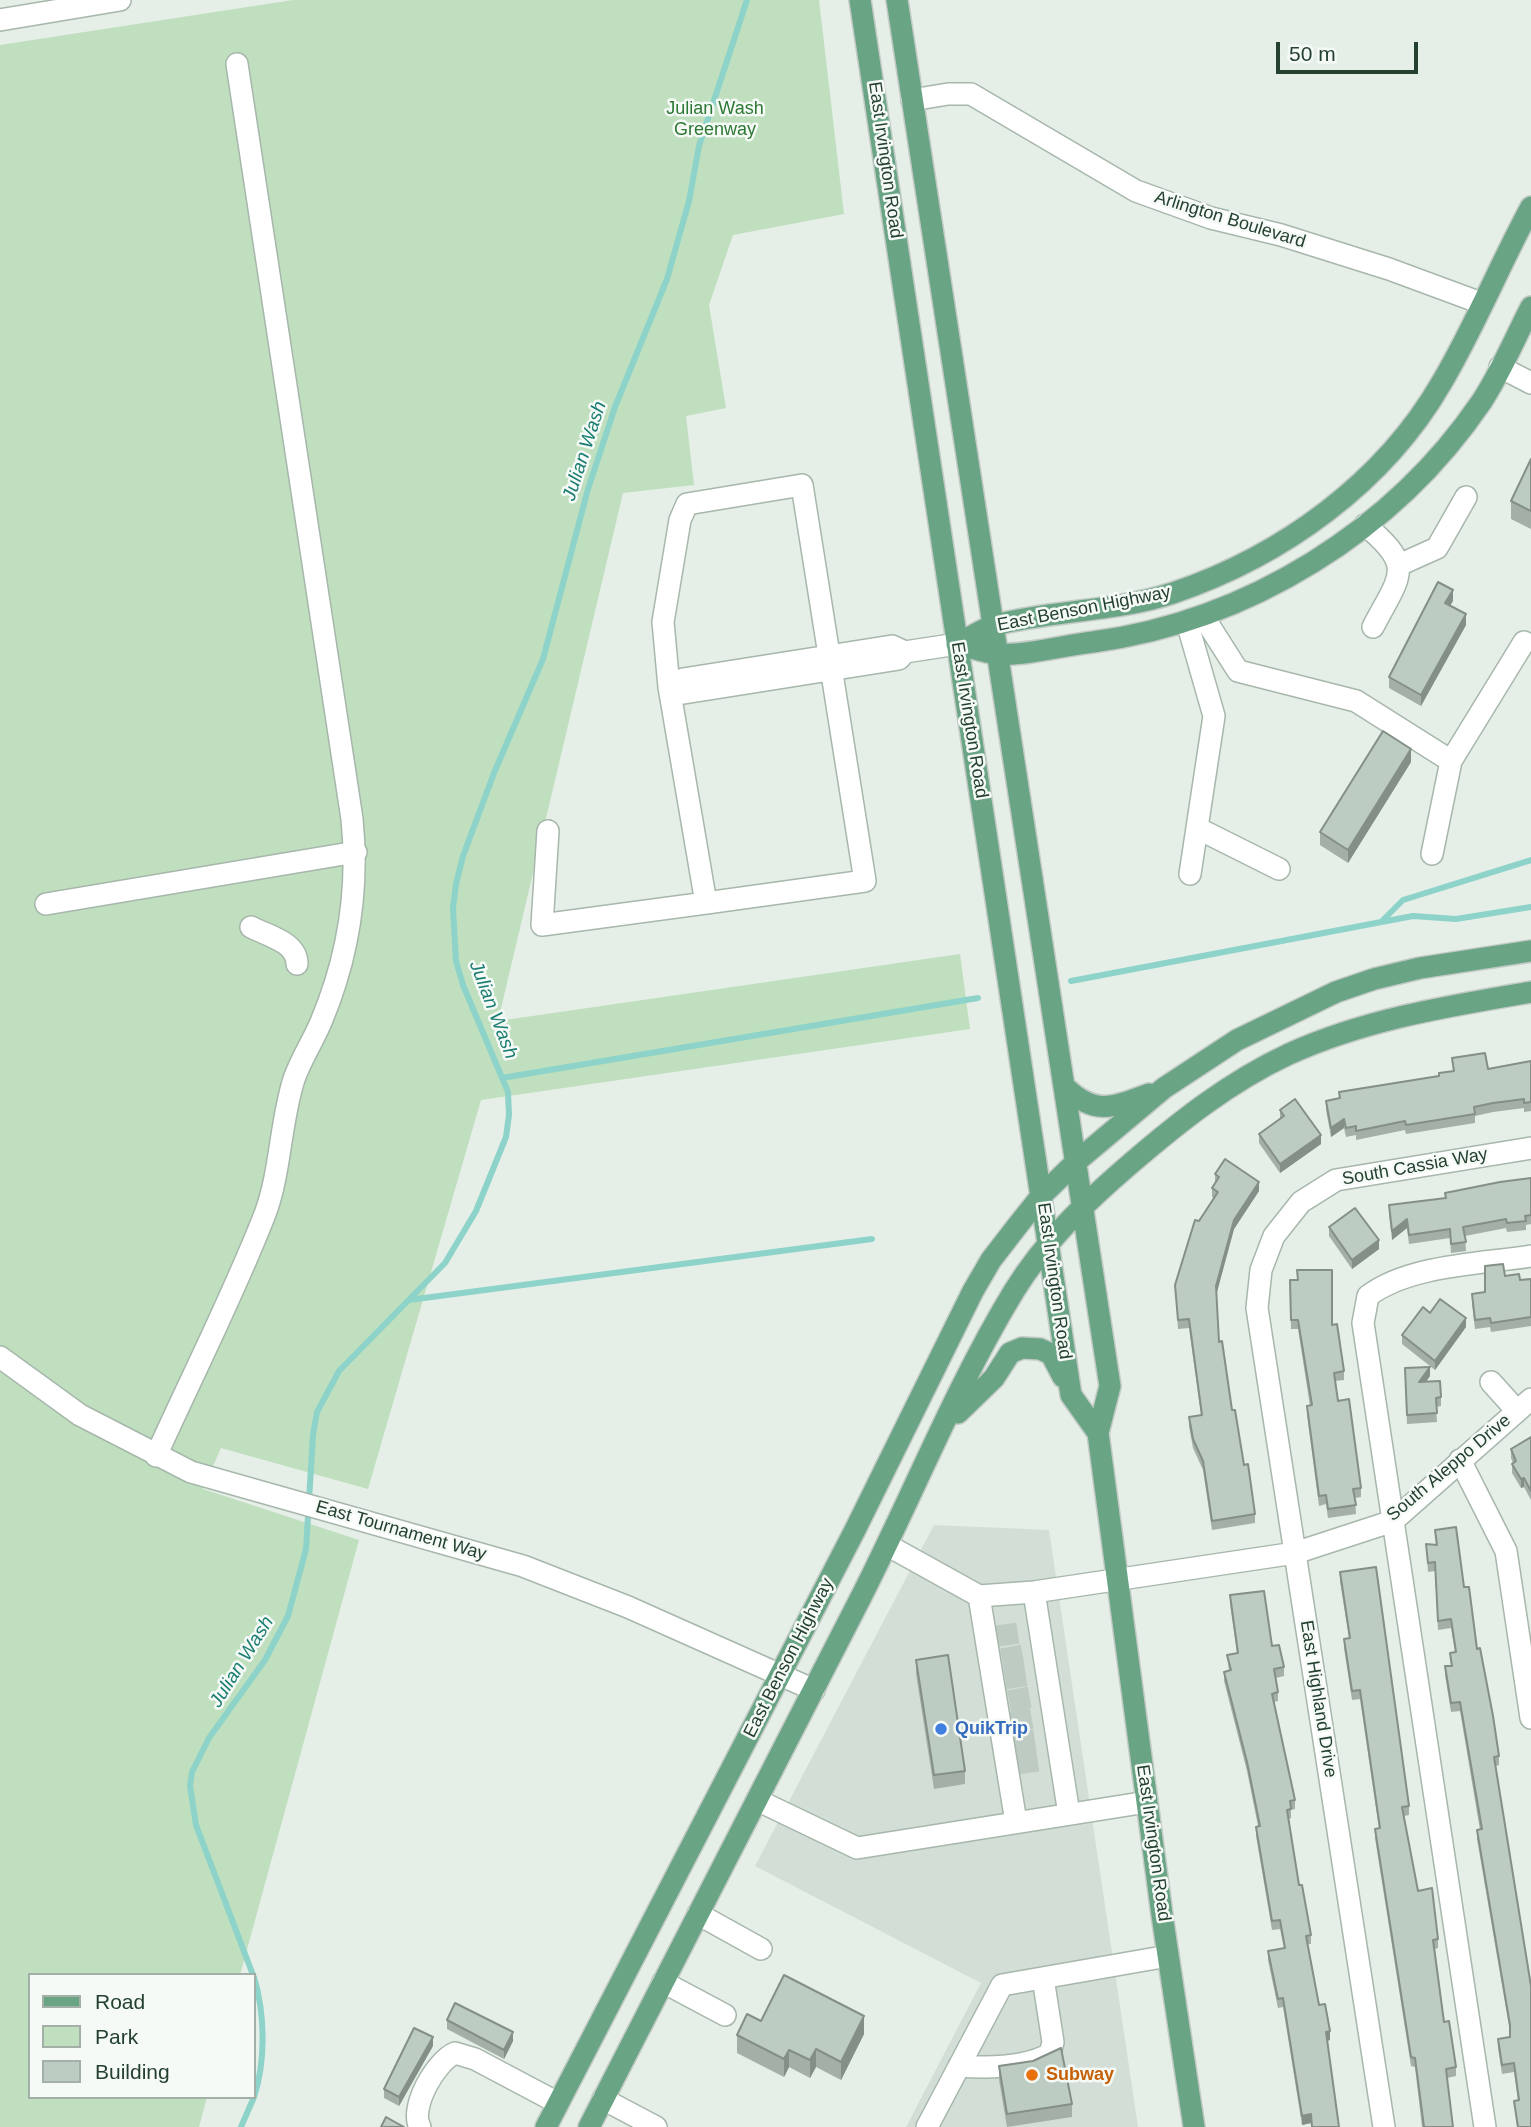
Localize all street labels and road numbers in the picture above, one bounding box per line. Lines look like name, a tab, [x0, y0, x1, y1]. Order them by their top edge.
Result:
street label: East Irvington Road	[863, 80, 907, 240]
street label: Arlington Boulevard	[1152, 187, 1308, 253]
street label: East Benson Highway	[996, 582, 1172, 636]
street label: East Irvington Road	[946, 640, 992, 800]
street label: South Cassia Way	[1341, 1144, 1489, 1190]
street label: East Irvington Road	[1032, 1201, 1076, 1361]
street label: South Aleppo Drive	[1383, 1410, 1515, 1526]
street label: East Tournament Way	[313, 1496, 489, 1566]
street label: East Benson Highway	[739, 1575, 839, 1741]
street label: East Highland Drive	[1295, 1619, 1341, 1779]
street label: East Irvington Road	[1131, 1763, 1175, 1923]

